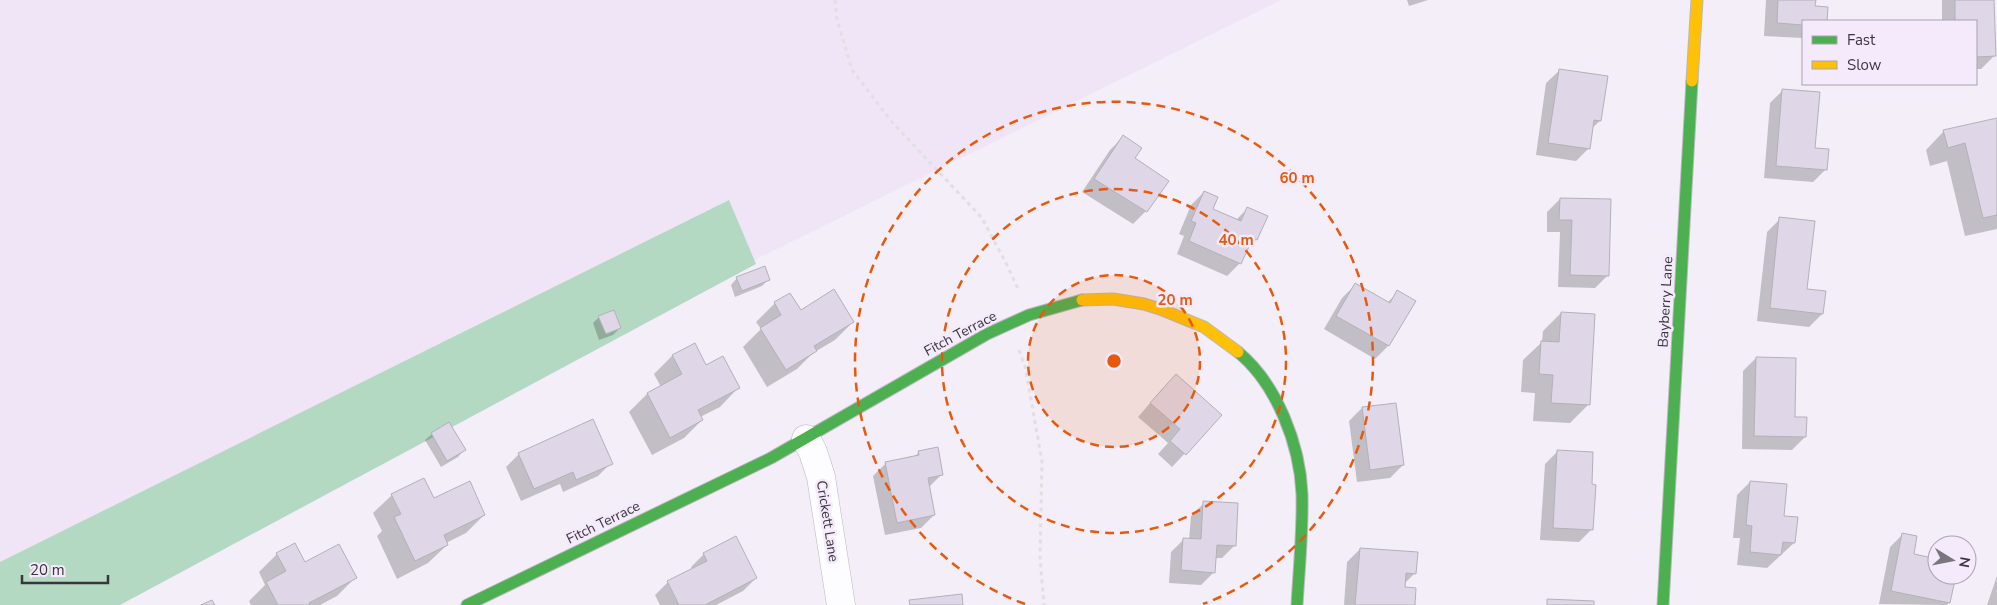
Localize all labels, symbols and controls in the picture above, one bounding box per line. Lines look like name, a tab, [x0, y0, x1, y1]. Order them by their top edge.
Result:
legend	[1802, 20, 1977, 85]
text: Fast	[1847, 30, 1876, 50]
text: Slow	[1847, 55, 1882, 75]
text: 60 m	[1279, 168, 1315, 188]
text: 40 m	[1218, 230, 1254, 250]
street label: Bayberry Lane	[1654, 256, 1677, 348]
text: 20 m	[1157, 290, 1193, 310]
street label: Fitch Terrace	[921, 306, 1000, 361]
centre of rings	[1105, 352, 1123, 370]
street label: Crickett Lane	[812, 479, 843, 563]
street label: Fitch Terrace	[563, 496, 643, 548]
north arrow	[1927, 535, 1977, 585]
scale bar	[22, 552, 109, 584]
text: N	[1954, 555, 1975, 569]
text: 20 m	[30, 560, 65, 580]

